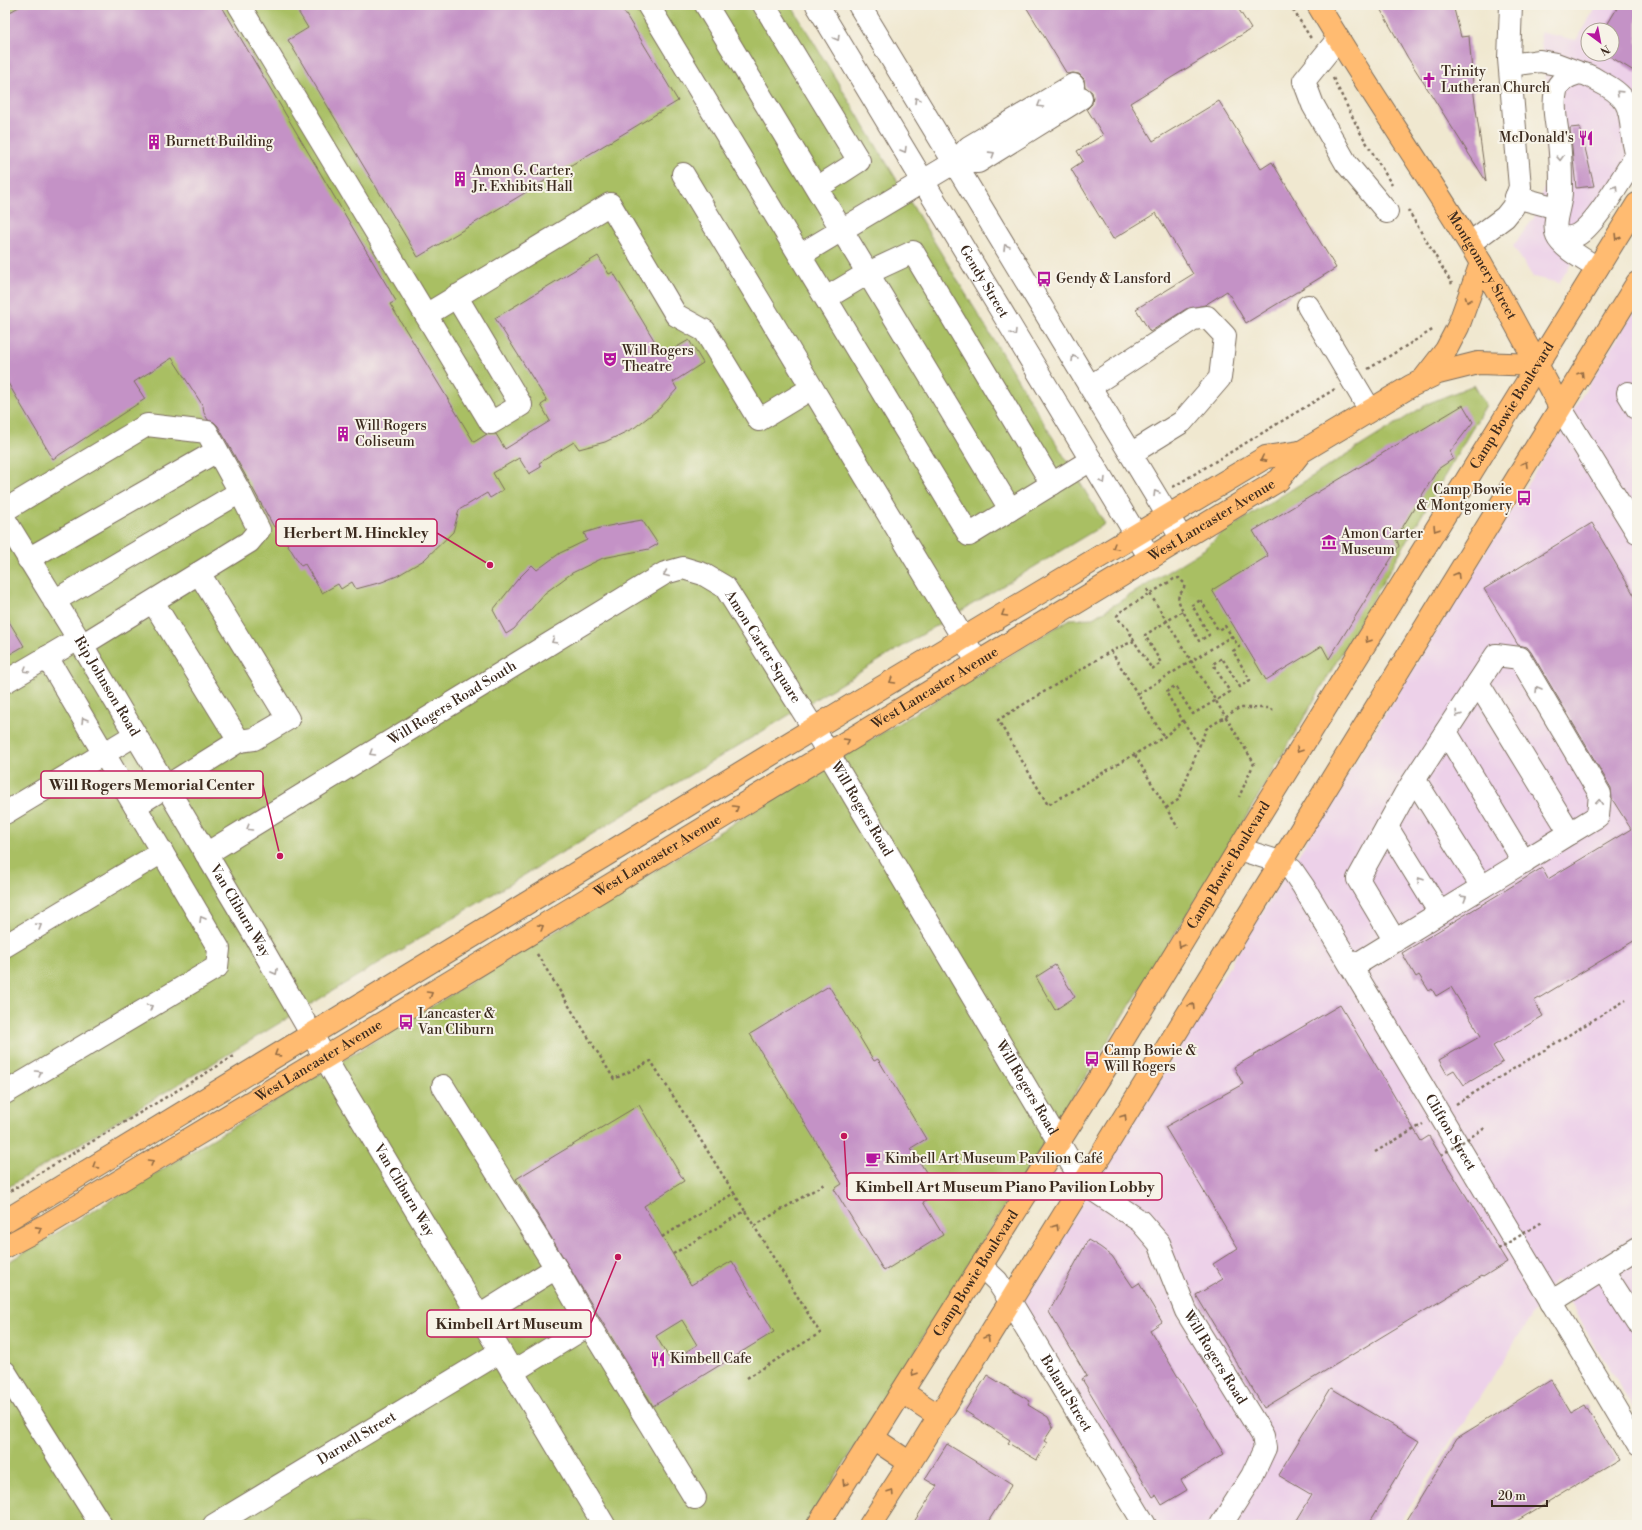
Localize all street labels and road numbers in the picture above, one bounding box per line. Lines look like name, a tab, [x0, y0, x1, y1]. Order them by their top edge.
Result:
street label: Montgomery Street	[1443, 208, 1521, 323]
street label: Gendy Street	[955, 242, 1012, 321]
street label: Camp Bowie Boulevard	[1466, 339, 1558, 473]
street label: West Lancaster Avenue	[1145, 475, 1279, 566]
street label: Amon Carter Square	[720, 586, 805, 707]
street label: Rip Johnson Road	[70, 633, 143, 740]
street label: West Lancaster Avenue	[867, 643, 1002, 734]
street label: Will Rogers Road South	[384, 657, 521, 750]
street label: Will Rogers Road	[826, 758, 897, 860]
street label: Camp Bowie Boulevard	[1183, 798, 1275, 933]
street label: West Lancaster Avenue	[590, 811, 725, 902]
street label: Van Cliburn Way	[205, 860, 274, 961]
street label: West Lancaster Avenue	[251, 1016, 386, 1107]
street label: Will Rogers Road	[991, 1036, 1062, 1139]
street label: Clifton Street	[1421, 1091, 1480, 1174]
street label: Van Cliburn Way	[369, 1140, 439, 1240]
street label: Camp Bowie Boulevard	[930, 1207, 1023, 1340]
street label: Will Rogers Road	[1178, 1306, 1250, 1408]
street label: Boland Street	[1035, 1351, 1096, 1435]
street label: Darnell Street	[314, 1408, 400, 1469]

